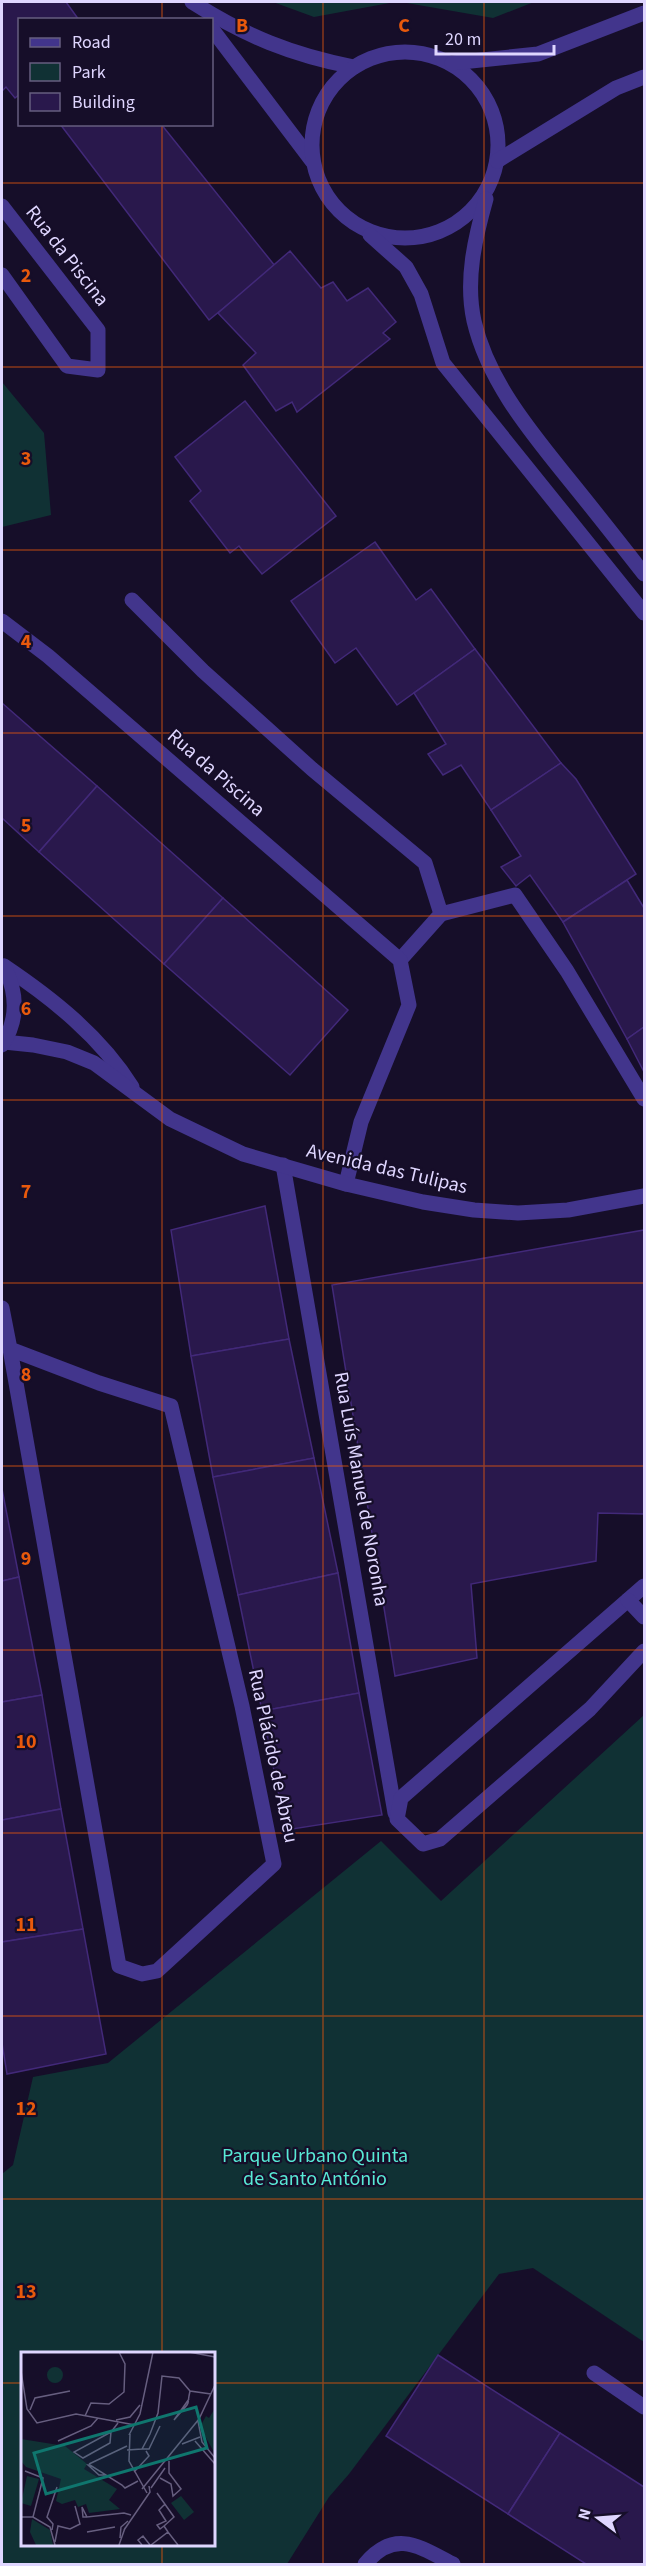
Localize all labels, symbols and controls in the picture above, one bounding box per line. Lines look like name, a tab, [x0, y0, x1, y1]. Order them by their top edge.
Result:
text: B	[236, 12, 248, 40]
text: C	[398, 12, 410, 40]
legend	[18, 18, 213, 126]
scale bar	[436, 18, 554, 56]
text: 20 m	[445, 27, 481, 52]
text: Road	[72, 30, 111, 55]
text: Park	[72, 60, 106, 85]
text: Building	[72, 90, 135, 115]
street label: Rua da Piscina	[19, 200, 115, 312]
text: 2	[21, 262, 31, 290]
text: 3	[21, 445, 31, 473]
text: 4	[21, 628, 32, 656]
street label: Rua da Piscina	[161, 723, 271, 823]
text: 5	[21, 812, 31, 840]
text: 6	[21, 995, 31, 1023]
street label: Avenida das Tulipas	[304, 1137, 470, 1201]
text: 7	[21, 1178, 31, 1206]
text: 8	[21, 1361, 31, 1389]
street label: Rua Luís Manuel de Noronha	[327, 1369, 395, 1609]
text: 9	[21, 1545, 31, 1573]
street label: Rua Plácido de Abreu	[241, 1666, 305, 1846]
text: 10	[15, 1728, 37, 1756]
text: 11	[15, 1911, 37, 1939]
text: 12	[15, 2095, 37, 2123]
park label: Parque Urbano Quinta de Santo António	[222, 2142, 408, 2193]
text: 13	[15, 2278, 37, 2306]
inset map	[21, 2352, 214, 2545]
north arrow	[568, 2488, 628, 2548]
text: N	[573, 2506, 597, 2522]

